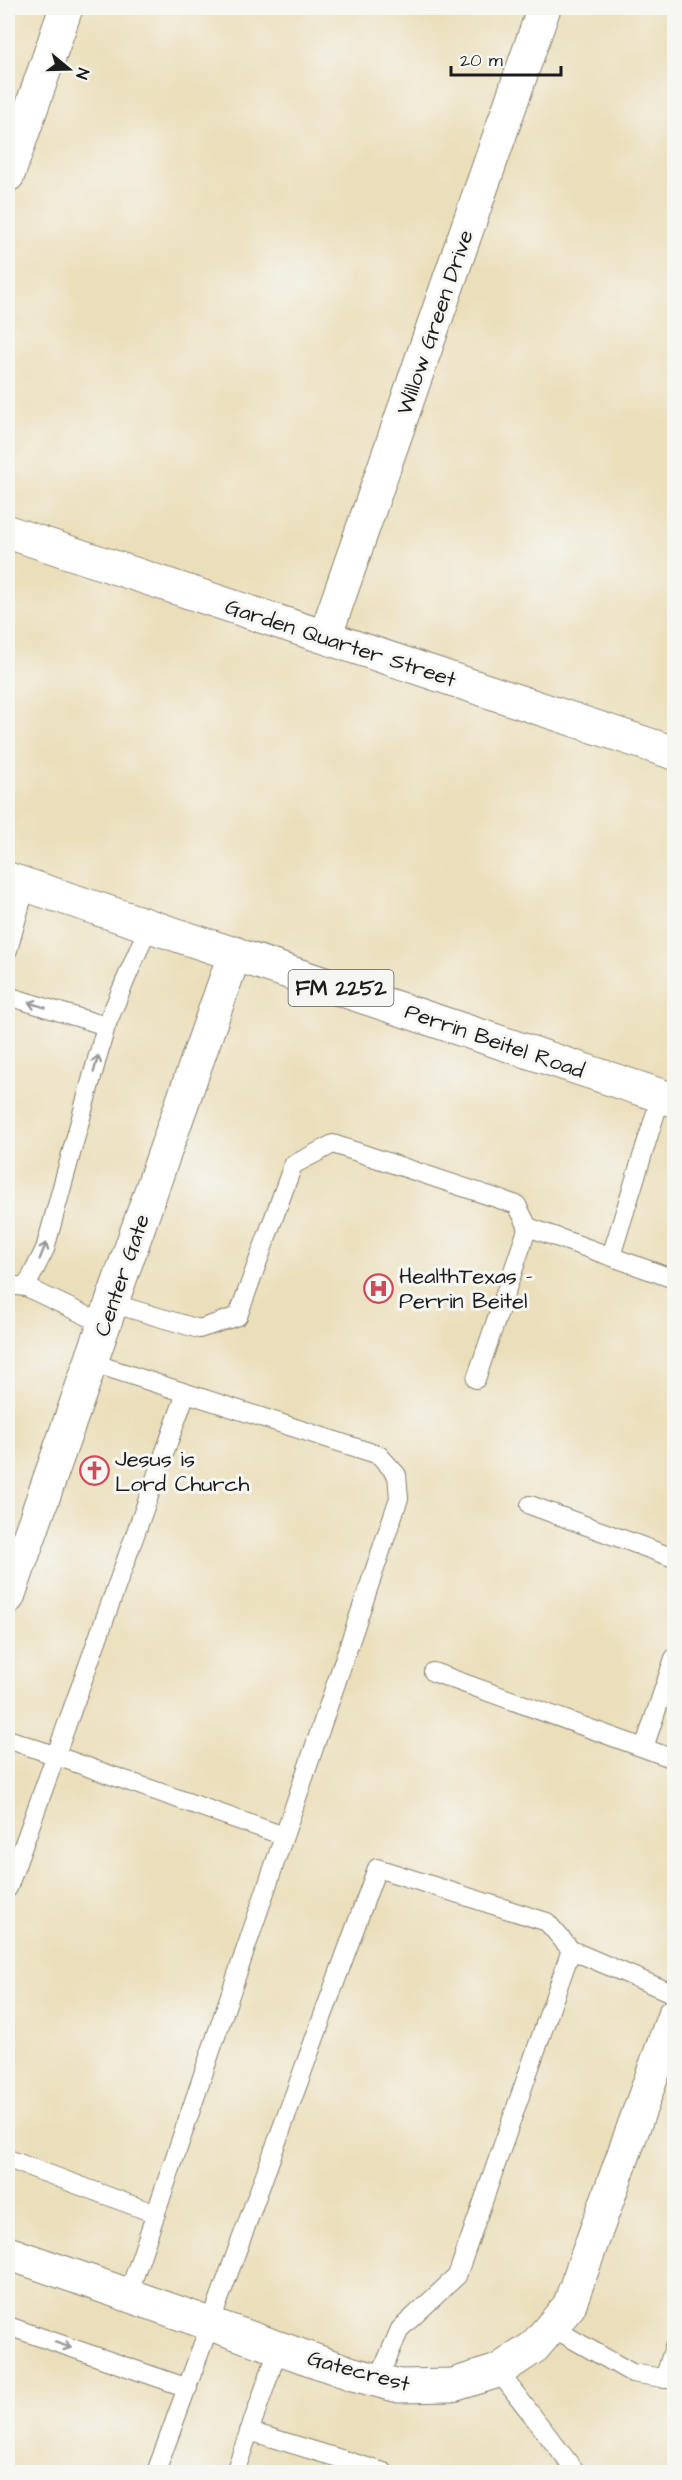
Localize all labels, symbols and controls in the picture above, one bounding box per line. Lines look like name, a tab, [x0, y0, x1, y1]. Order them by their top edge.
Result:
north arrow	[39, 39, 99, 99]
scale bar	[451, 39, 560, 77]
text: 20 m	[460, 48, 503, 73]
text: N	[70, 65, 94, 82]
street label: Willow Green Drive	[389, 226, 482, 419]
street label: Garden Quarter Street	[221, 591, 460, 695]
road number: FM 2252	[288, 970, 394, 1006]
street label: Perrin Beitel Road	[401, 996, 588, 1087]
one-way arrow	[28, 999, 47, 1010]
one-way arrow	[90, 1055, 102, 1074]
street label: Center Gate	[87, 1210, 158, 1341]
one-way arrow	[38, 1243, 49, 1261]
place label: HealthTexas - Perrin Beitel	[399, 1261, 533, 1317]
hospital icon: HealthTexas - Perrin Beitel	[362, 1272, 394, 1304]
place label: Jesus is Lord Church	[115, 1444, 250, 1500]
church icon: Jesus is Lord Church	[78, 1455, 110, 1487]
one-way arrow	[53, 2340, 72, 2351]
street label: Gatecrest	[304, 2343, 413, 2400]

